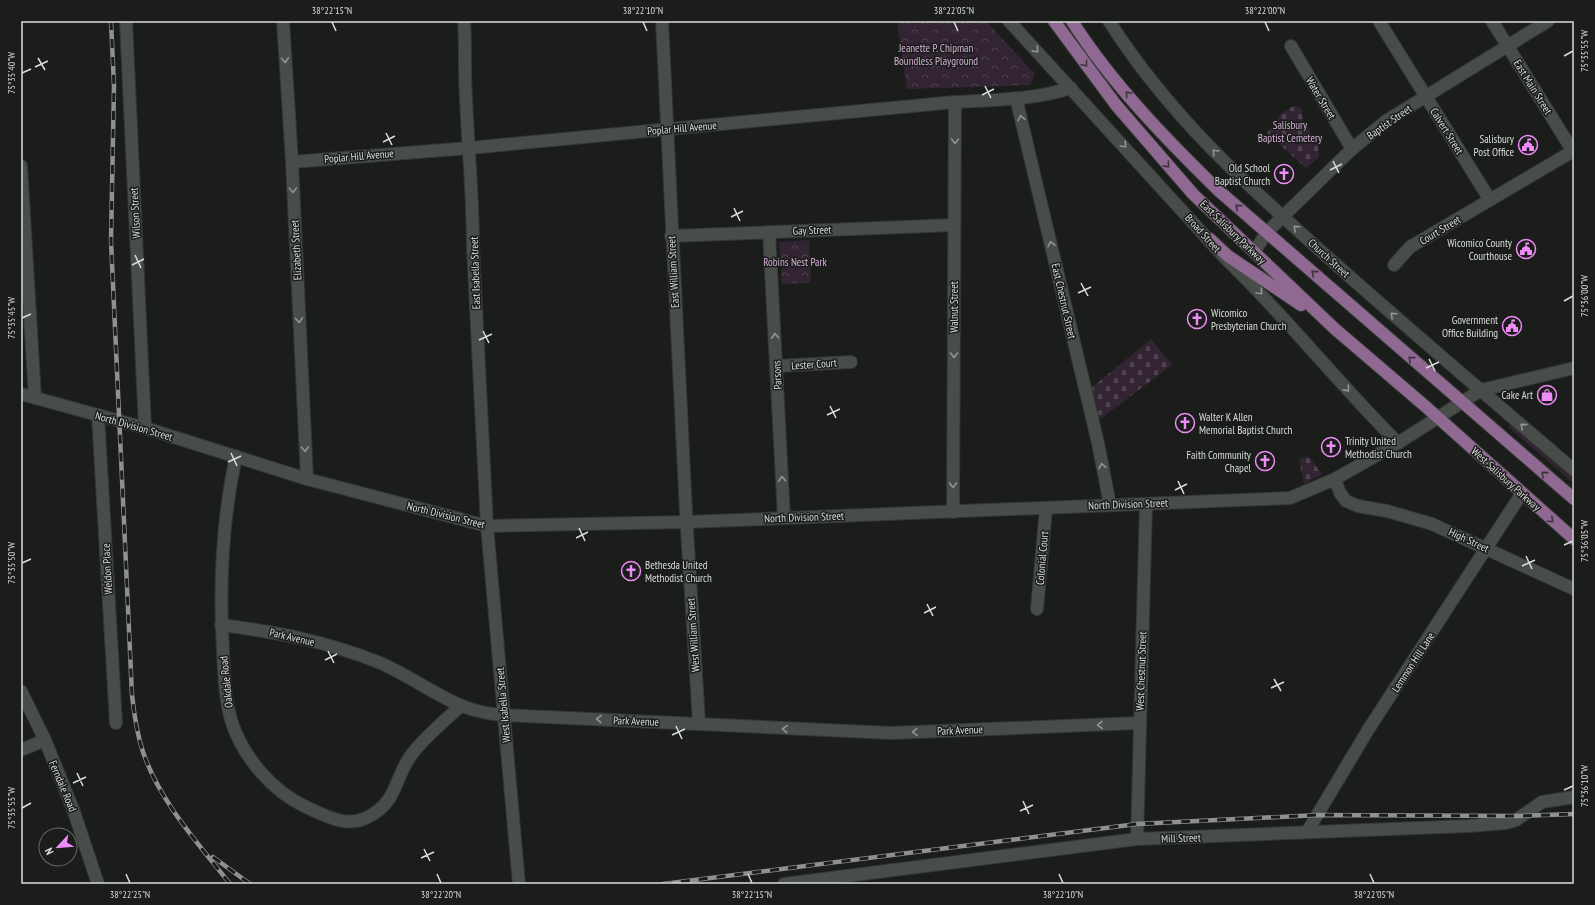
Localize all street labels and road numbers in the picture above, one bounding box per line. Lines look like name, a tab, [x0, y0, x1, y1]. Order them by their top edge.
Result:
street label: East Main Street	[1511, 57, 1555, 117]
street label: Water Street	[1303, 74, 1339, 122]
street label: Baptist Street	[1364, 101, 1414, 143]
street label: Calvert Street	[1427, 105, 1467, 157]
street label: Poplar Hill Avenue	[647, 118, 718, 138]
street label: Poplar Hill Avenue	[324, 146, 395, 166]
street label: Wilson Street	[127, 187, 143, 239]
street label: East Salisbury Parkway	[1197, 197, 1269, 268]
street label: Broad Street	[1182, 211, 1224, 255]
street label: Court Street	[1417, 212, 1463, 248]
street label: Elizabeth Street	[287, 220, 305, 280]
street label: Gay Street	[792, 222, 832, 238]
street label: East Isabella Street	[467, 236, 483, 310]
street label: East William Street	[664, 236, 682, 308]
street label: Church Street	[1305, 236, 1353, 280]
street label: East Chestnut Street	[1049, 262, 1079, 340]
street label: Walnut Street	[947, 281, 961, 333]
street label: Lester Court	[791, 355, 837, 373]
street label: Parsons	[769, 360, 785, 390]
street label: North Division Street	[94, 408, 174, 444]
street label: West Salisbury Parkway	[1468, 444, 1544, 514]
street label: North Division Street	[1088, 496, 1168, 512]
street label: North Division Street	[406, 499, 486, 531]
street label: North Division Street	[764, 509, 844, 525]
street label: High Street	[1447, 525, 1491, 555]
street label: Colonial Court	[1033, 531, 1051, 585]
street label: Weldon Place	[99, 543, 115, 595]
street label: West William Street	[683, 597, 703, 673]
street label: Park Avenue	[268, 625, 316, 649]
street label: Lemmon Hill Lane	[1388, 629, 1438, 695]
street label: West Chestnut Street	[1133, 631, 1149, 711]
street label: Oakdale Road	[216, 655, 236, 709]
street label: West Isabella Street	[493, 667, 513, 743]
street label: Park Avenue	[613, 713, 660, 729]
street label: Park Avenue	[937, 722, 984, 738]
street label: Ferndale Road	[46, 758, 80, 814]
street label: Mill Street	[1161, 830, 1201, 846]

